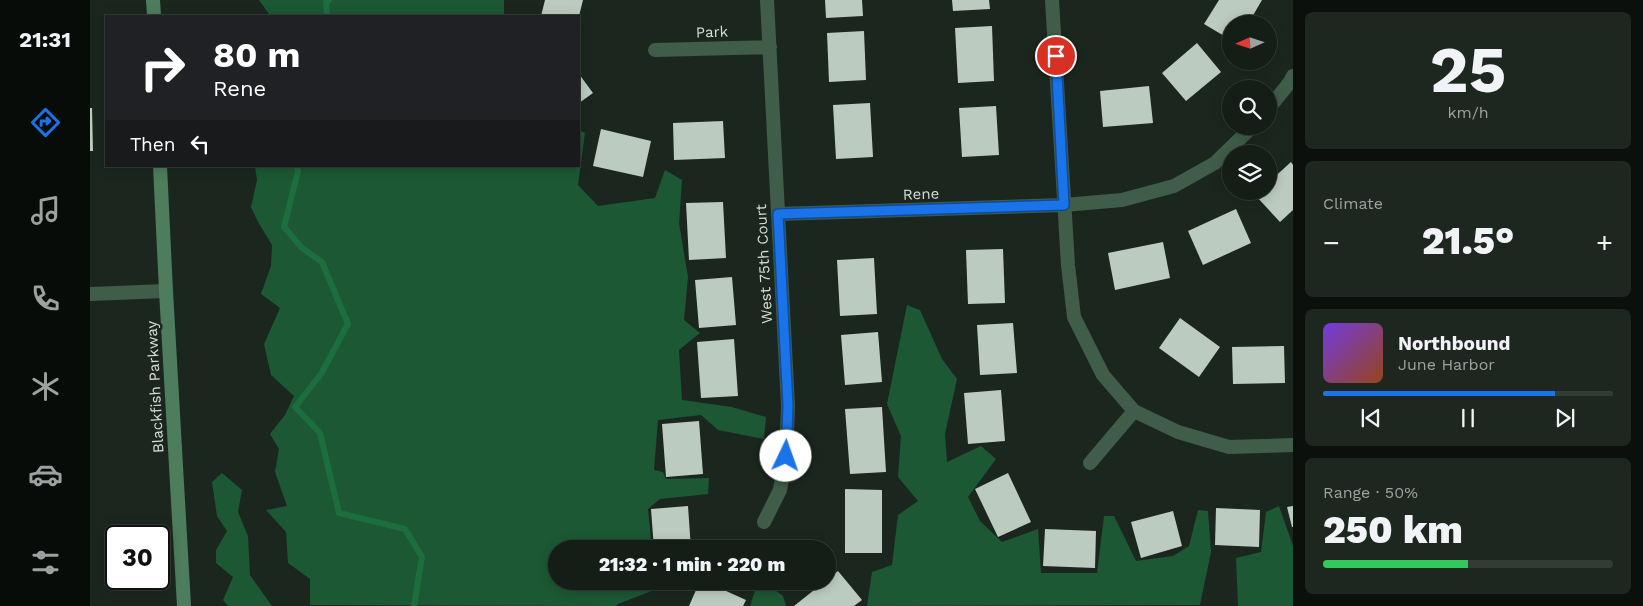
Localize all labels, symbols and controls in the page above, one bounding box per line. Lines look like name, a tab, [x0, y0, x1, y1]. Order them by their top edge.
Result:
north arrow	[1222, 15, 1278, 70]
map controls	[1222, 15, 1277, 200]
street label: Park	[696, 22, 729, 42]
text: 21:31	[19, 27, 71, 52]
text: 25	[1430, 32, 1506, 108]
text: 80 m	[213, 34, 300, 76]
icon: right	[130, 35, 195, 100]
pin	[1035, 35, 1077, 77]
icon: arrive	[1042, 42, 1070, 70]
text: Rene	[213, 76, 266, 101]
button: search	[1222, 80, 1277, 135]
text: km/h	[1447, 103, 1489, 122]
icon: directions	[28, 105, 63, 140]
icon: left	[186, 130, 214, 158]
text: Then	[130, 133, 176, 156]
button: layers	[1222, 145, 1277, 200]
street label: Rene	[903, 184, 939, 204]
icon: music	[28, 193, 63, 228]
text: Climate	[1323, 194, 1383, 213]
street label: West 75th Court	[752, 203, 776, 324]
text: 21.5°	[1422, 219, 1514, 263]
text: −	[1323, 226, 1340, 259]
text: +	[1596, 226, 1613, 259]
icon: phone	[28, 281, 63, 316]
street label: Blackfish Parkway	[143, 320, 167, 454]
text: Northbound	[1398, 332, 1510, 355]
text: June Harbor	[1398, 355, 1495, 374]
icon: climate	[28, 369, 63, 404]
icon: previous	[1357, 404, 1385, 432]
icon: pause	[1454, 404, 1482, 432]
icon: next	[1551, 404, 1579, 432]
position arrow	[759, 429, 811, 481]
icon: car	[28, 457, 63, 492]
text: Range · 50%	[1323, 483, 1418, 502]
text: 250 km	[1323, 508, 1463, 552]
speed limit sign: 30	[105, 525, 170, 590]
icon: filters	[28, 545, 63, 580]
text: 21:32 · 1 min · 220 m	[599, 553, 785, 576]

